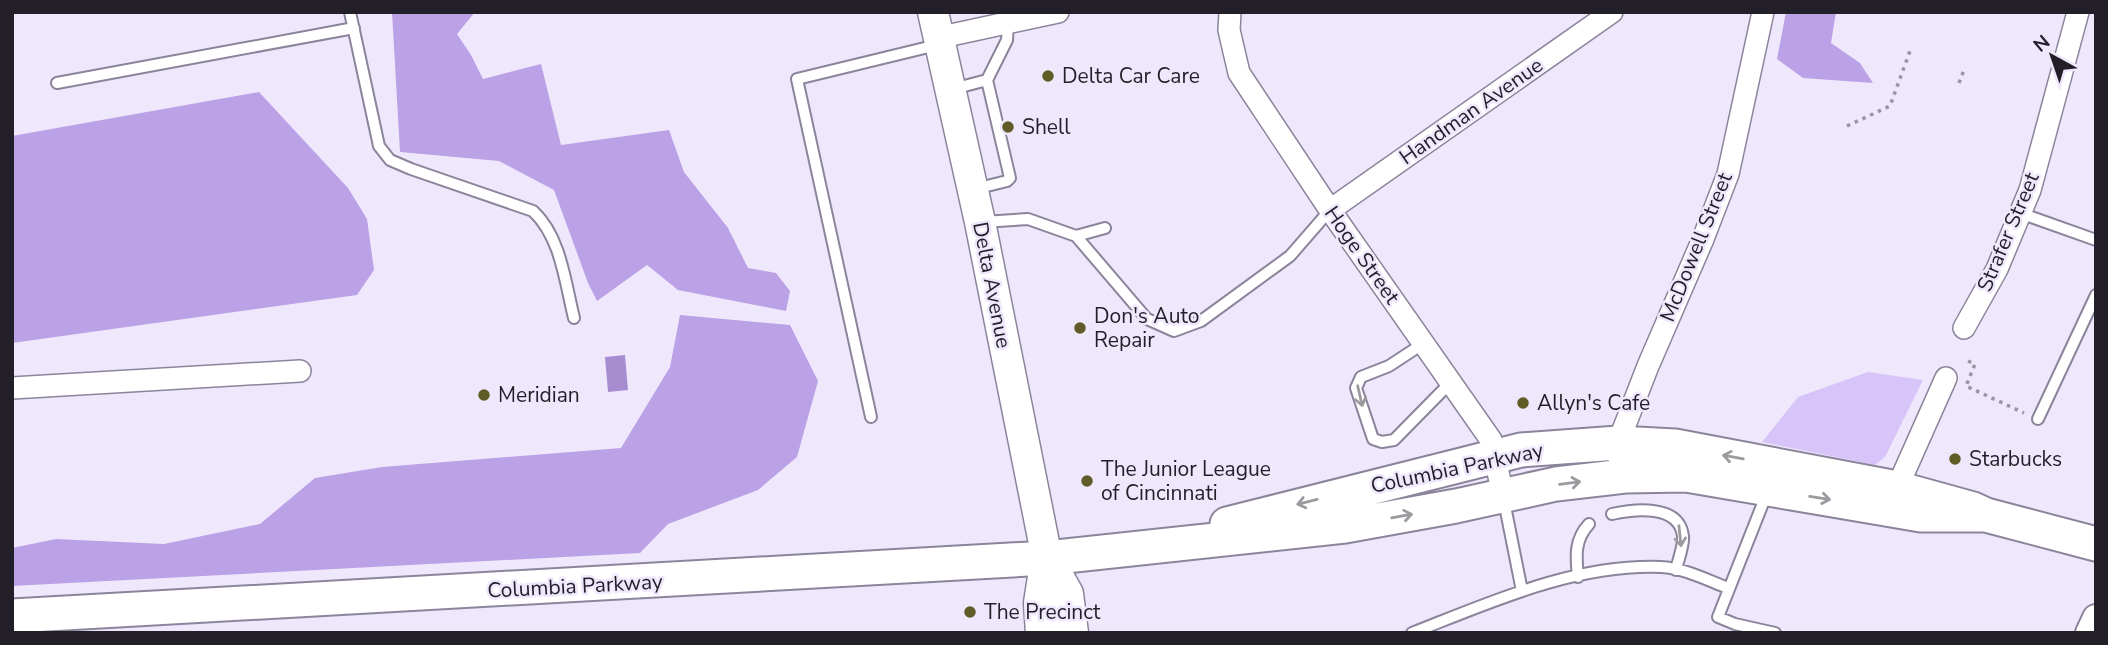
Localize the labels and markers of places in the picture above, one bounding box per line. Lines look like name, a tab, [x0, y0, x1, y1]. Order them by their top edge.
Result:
place label: Delta Car Care	[1062, 62, 1200, 90]
marker: Delta Car Care	[1040, 68, 1056, 84]
place label: Shell	[1022, 113, 1071, 141]
marker: Shell	[1000, 119, 1016, 135]
place label: Don's Auto Repair	[1094, 302, 1199, 354]
marker: Don's Auto Repair	[1072, 320, 1088, 336]
place label: Meridian	[498, 381, 580, 409]
marker: Meridian	[476, 387, 492, 403]
place label: Allyn's Cafe	[1537, 389, 1650, 417]
marker: Allyn's Cafe	[1515, 395, 1531, 411]
place label: Starbucks	[1969, 445, 2062, 473]
marker: Starbucks	[1947, 451, 1963, 467]
place label: The Junior League of Cincinnati	[1101, 455, 1271, 507]
marker: The Junior League of Cincinnati	[1079, 473, 1095, 489]
place label: The Precinct	[984, 598, 1101, 626]
marker: The Precinct	[962, 604, 978, 620]

